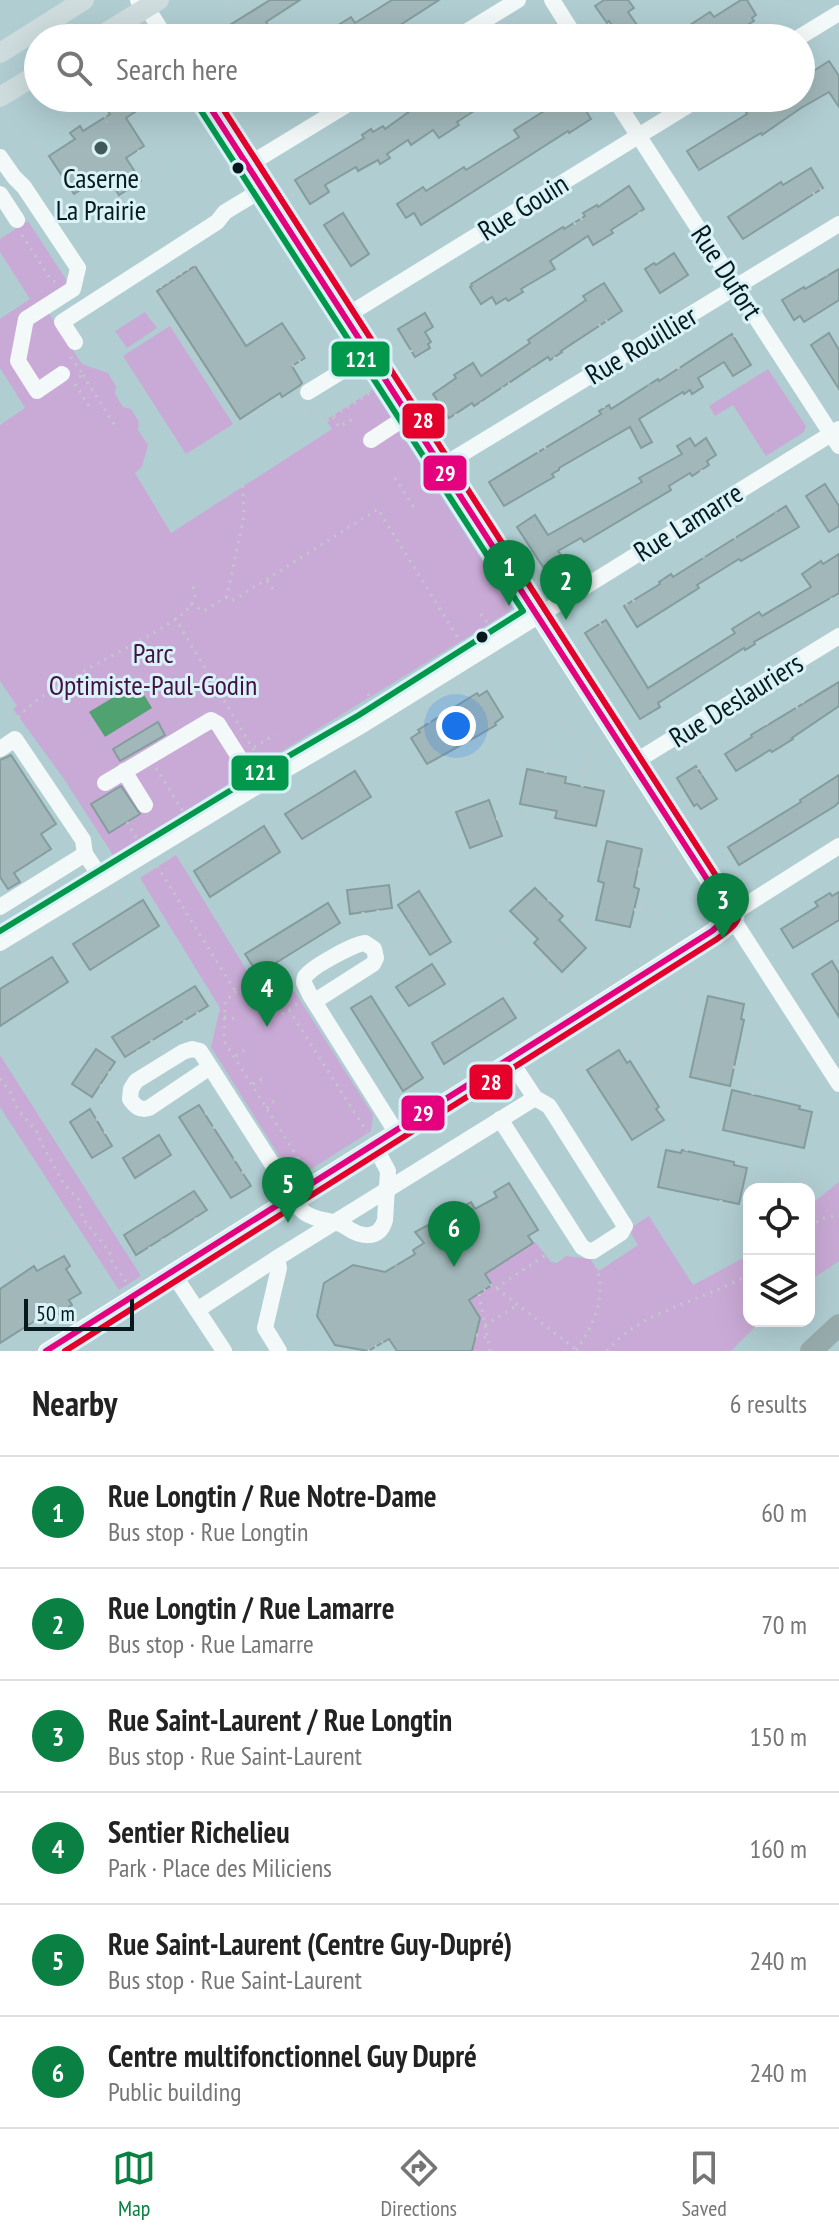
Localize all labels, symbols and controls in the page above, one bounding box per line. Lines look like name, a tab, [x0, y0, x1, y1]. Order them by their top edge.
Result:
search box	[24, 24, 815, 112]
icon: search	[52, 46, 96, 90]
text: Search here	[116, 49, 238, 88]
marker: Caserne La Prairie	[92, 139, 110, 157]
place label: Caserne La Prairie	[56, 159, 146, 228]
unlabelled marker	[230, 160, 246, 176]
street label: Rue Gouin	[471, 165, 575, 249]
street label: Rue Dufort	[683, 218, 772, 326]
street label: Rue Rouillier	[578, 297, 704, 392]
line badge: 121	[330, 340, 391, 378]
text: 121	[345, 345, 377, 373]
line badge: 28	[401, 402, 446, 440]
text: 28	[412, 406, 434, 434]
line badge: 29	[422, 454, 468, 492]
text: 29	[434, 459, 456, 487]
street label: Rue Lamarre	[626, 474, 749, 570]
pin: 1	[483, 540, 535, 606]
pin: 2	[540, 554, 592, 620]
unlabelled marker	[474, 629, 490, 645]
park label: Parc Optimiste-Paul-Godin	[49, 634, 257, 703]
street label: Rue Deslauriers	[662, 644, 810, 755]
your location	[436, 706, 476, 746]
line badge: 121	[230, 754, 290, 792]
text: 121	[244, 758, 276, 786]
pin: 3	[697, 873, 749, 939]
pin: 4	[241, 961, 293, 1027]
line badge: 28	[468, 1063, 514, 1101]
text: 28	[480, 1068, 502, 1096]
line badge: 29	[400, 1094, 446, 1132]
text: 29	[412, 1099, 434, 1127]
pin: 5	[262, 1157, 314, 1223]
map controls	[743, 1183, 815, 1327]
button: locate	[743, 1183, 815, 1255]
pin: 6	[428, 1201, 480, 1267]
button: layers	[743, 1255, 815, 1327]
scale bar	[24, 1295, 134, 1331]
text: 50 m	[36, 1299, 75, 1327]
text: Nearby	[32, 1381, 117, 1425]
text: 6 results	[730, 1387, 807, 1420]
text: Rue Longtin / Rue Notre-Dame	[108, 1476, 437, 1515]
text: 1	[52, 1496, 64, 1529]
text: 60 m	[761, 1496, 807, 1529]
text: Bus stop · Rue Longtin	[108, 1515, 308, 1548]
text: Rue Longtin / Rue Lamarre	[108, 1588, 395, 1627]
text: 2	[52, 1608, 64, 1641]
text: 70 m	[761, 1608, 807, 1641]
text: Bus stop · Rue Lamarre	[108, 1627, 314, 1660]
text: Rue Saint-Laurent / Rue Longtin	[108, 1700, 452, 1739]
text: 3	[52, 1720, 64, 1753]
text: 150 m	[749, 1720, 807, 1753]
text: Bus stop · Rue Saint-Laurent	[108, 1739, 362, 1772]
text: Sentier Richelieu	[108, 1812, 290, 1851]
text: 4	[52, 1832, 64, 1865]
text: 160 m	[749, 1832, 807, 1865]
text: Park · Place des Miliciens	[108, 1851, 332, 1884]
text: Rue Saint-Laurent (Centre Guy-Dupré)	[108, 1924, 512, 1963]
text: 5	[52, 1944, 64, 1977]
text: 240 m	[749, 1944, 807, 1977]
text: Bus stop · Rue Saint-Laurent	[108, 1963, 362, 1996]
text: Centre multifonctionnel Guy Dupré	[108, 2036, 477, 2075]
text: 6	[52, 2056, 64, 2089]
text: 240 m	[749, 2056, 807, 2089]
text: Public building	[108, 2075, 241, 2108]
tab: Map	[112, 2146, 156, 2222]
tab: Directions	[381, 2146, 457, 2222]
tab: Saved	[681, 2146, 727, 2222]

